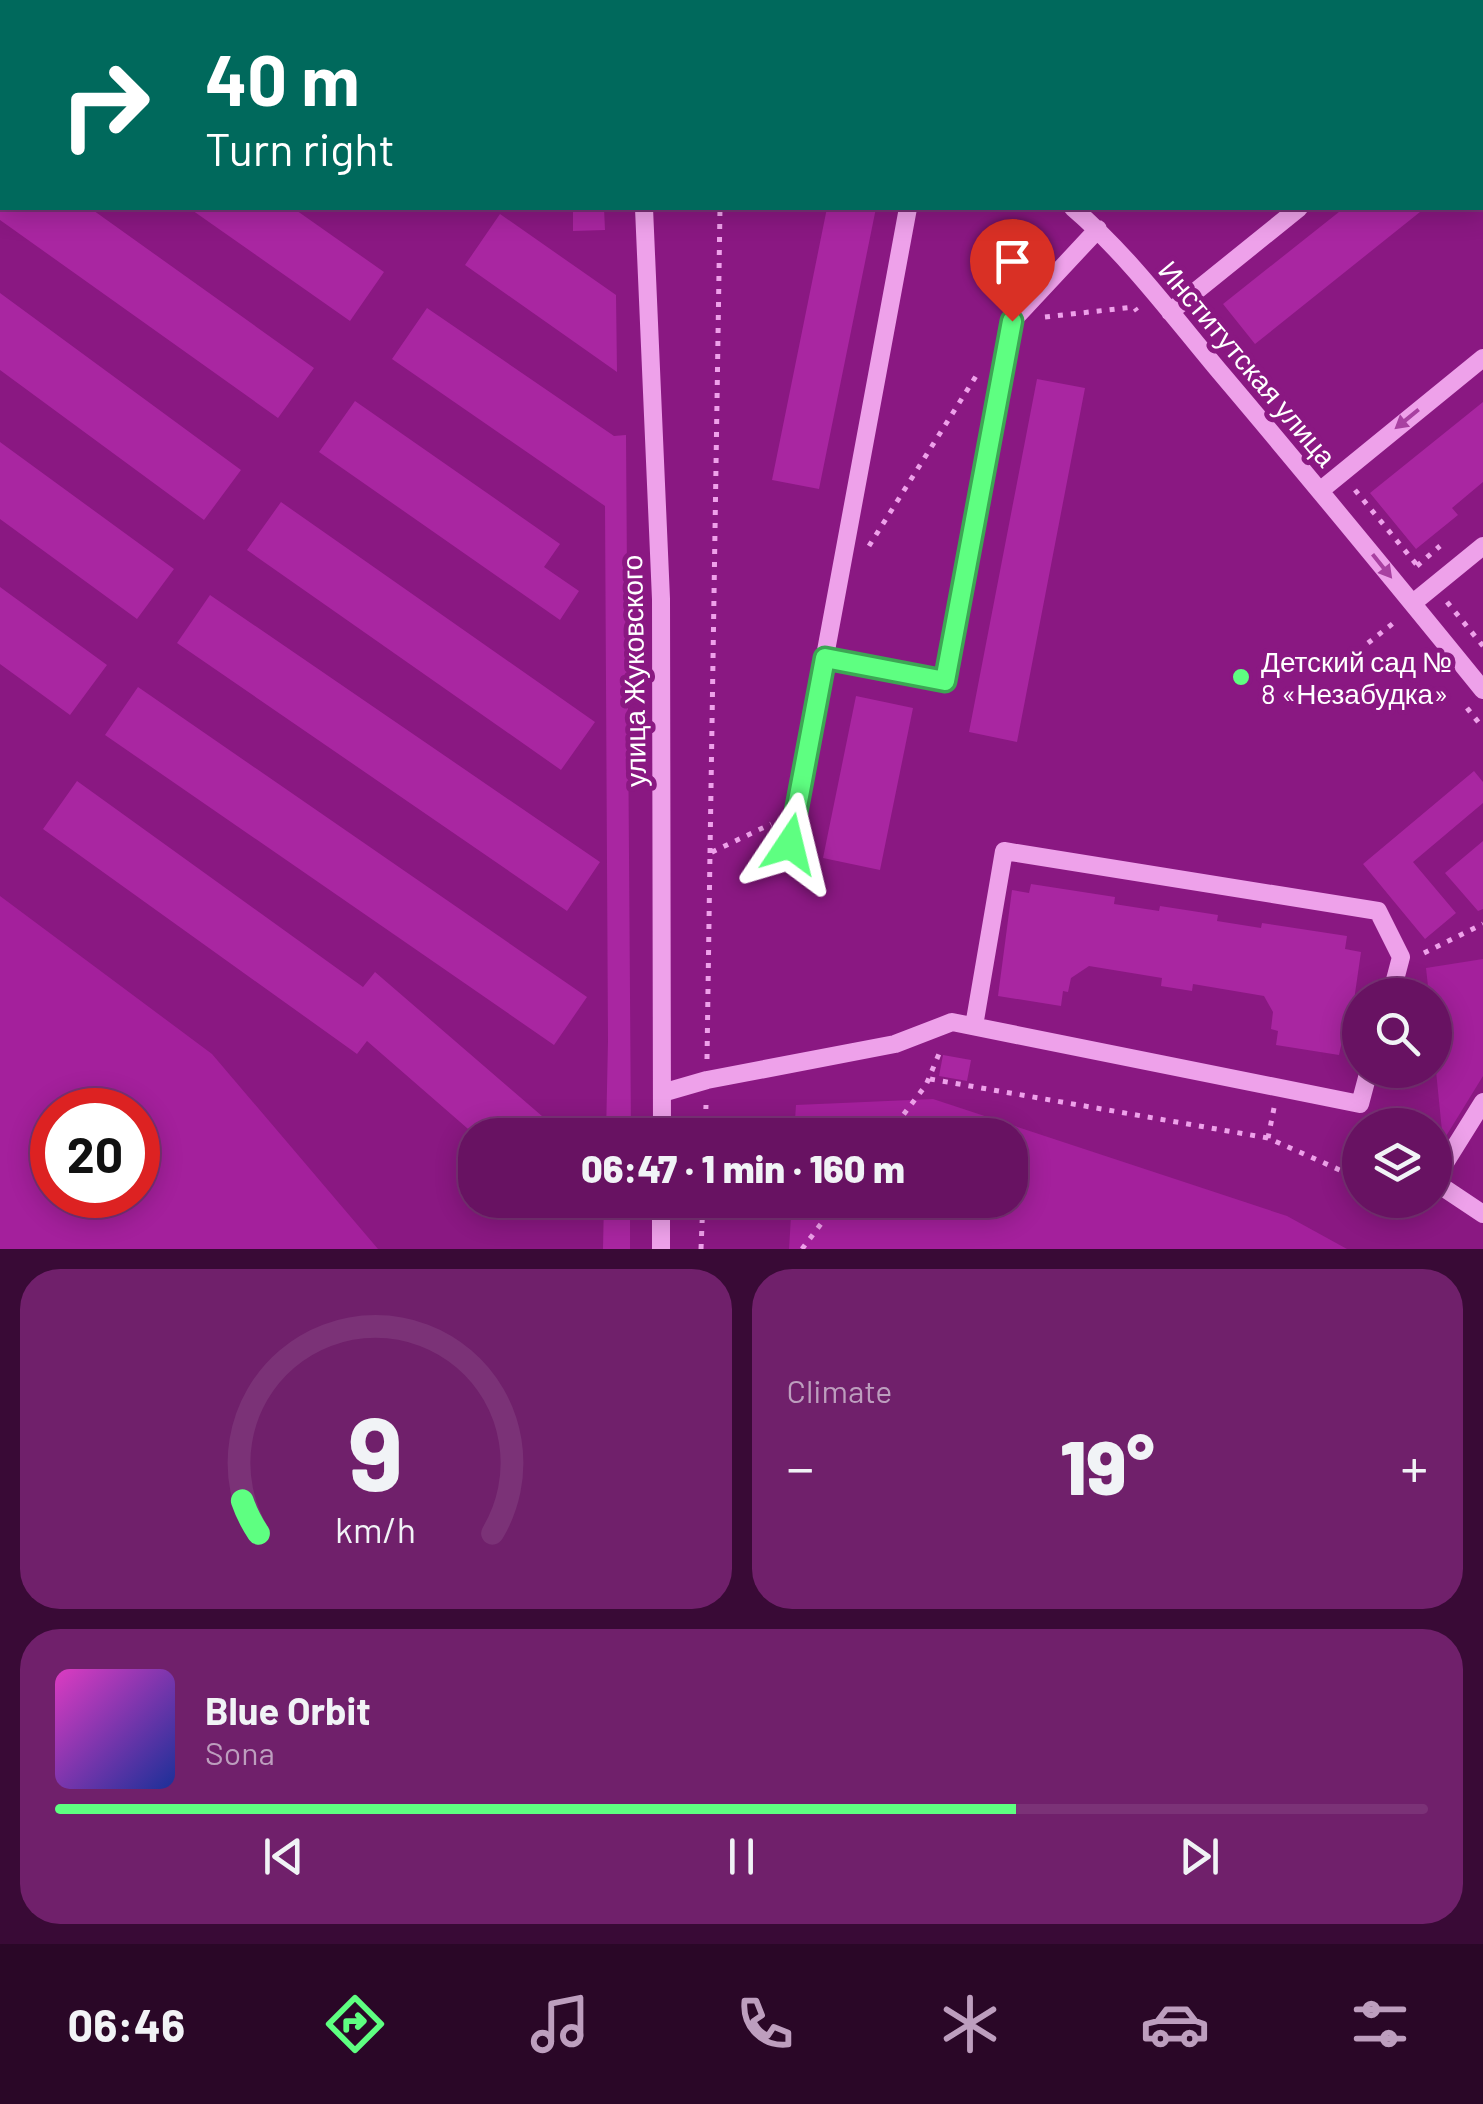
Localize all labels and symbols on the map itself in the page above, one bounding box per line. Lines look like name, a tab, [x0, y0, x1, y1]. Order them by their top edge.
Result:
pin	[970, 219, 1055, 322]
street label: Институтская улица	[1152, 253, 1344, 473]
one-way arrow	[1395, 408, 1420, 430]
one-way arrow	[1371, 553, 1392, 578]
street label: улица Жуковского	[614, 555, 652, 787]
place label: Детский сад № 8 «Незабудка»	[1261, 644, 1452, 710]
marker: Детский сад № 8 «Незабудка»	[1230, 666, 1252, 688]
position arrow	[738, 792, 842, 896]
speed limit sign: 20	[30, 1088, 160, 1218]

